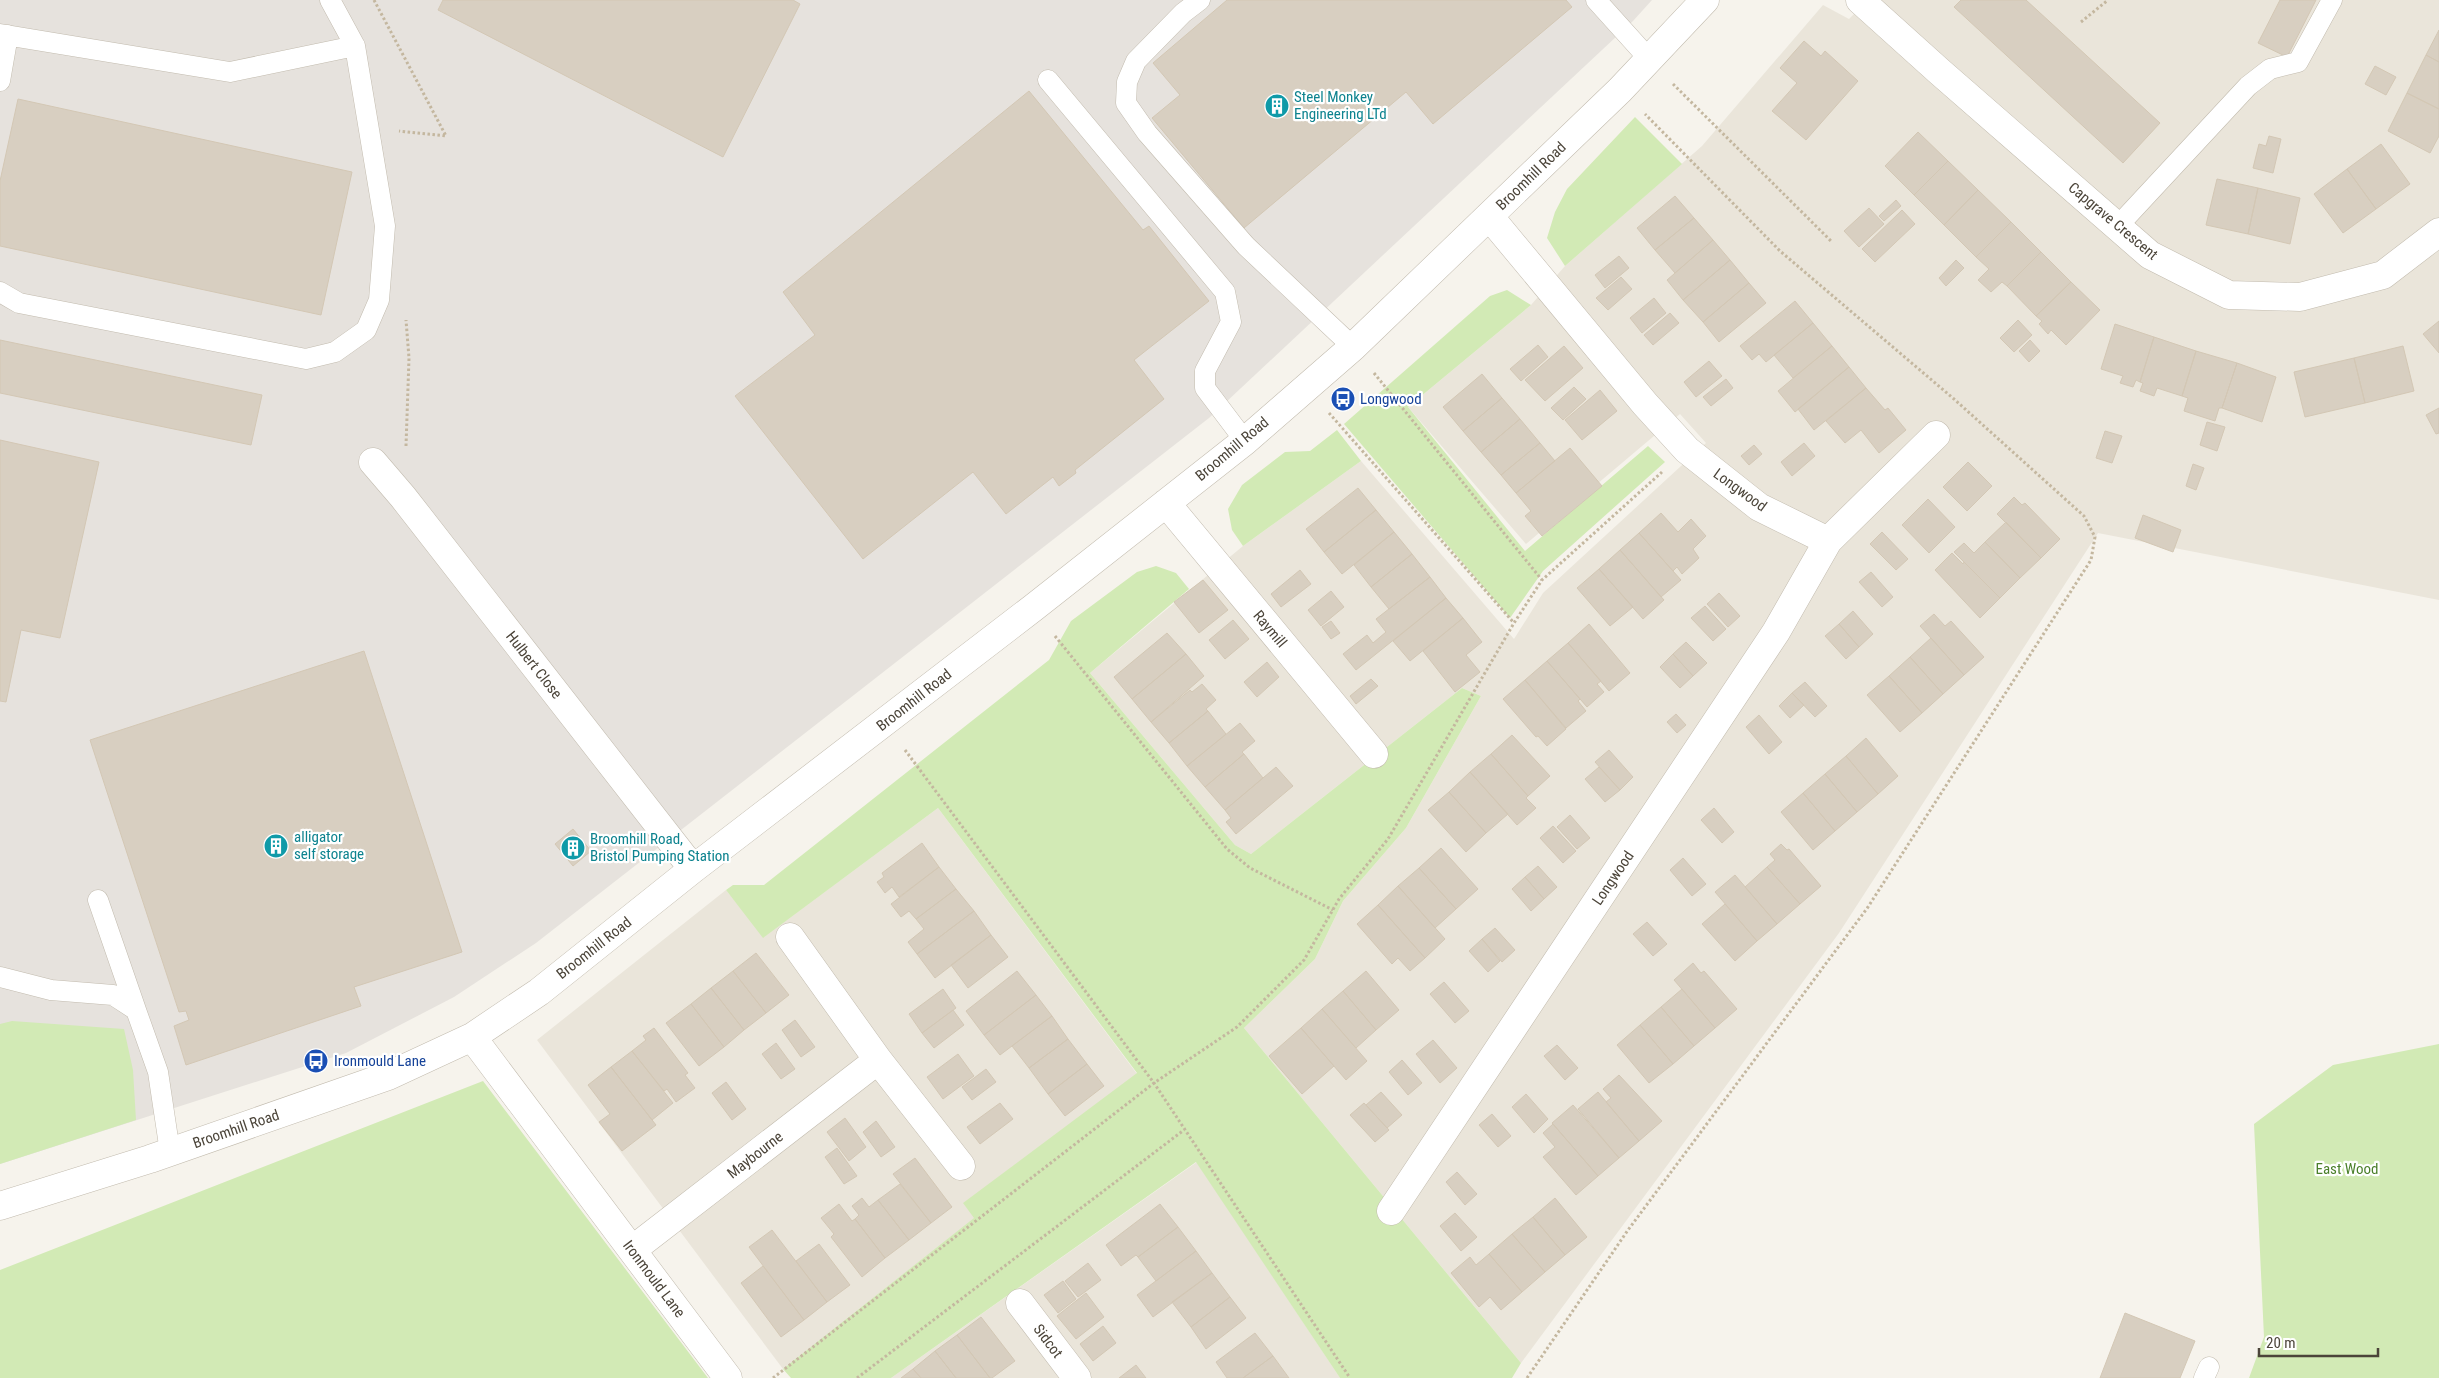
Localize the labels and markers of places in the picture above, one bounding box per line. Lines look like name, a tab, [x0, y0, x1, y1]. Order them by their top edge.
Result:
place label: Steel Monkey Engineering LTd	[1294, 88, 1387, 123]
building icon: Steel Monkey Engineering LTd	[1264, 93, 1290, 119]
bus stop icon: Longwood	[1330, 386, 1356, 412]
place label: Longwood	[1360, 390, 1422, 408]
place label: alligator self storage	[294, 828, 364, 863]
place label: Broomhill Road, Bristol Pumping Station	[590, 830, 730, 865]
building icon: alligator self storage	[263, 833, 289, 859]
building icon: Broomhill Road, Bristol Pumping Station	[560, 835, 586, 861]
bus stop icon: Ironmould Lane	[303, 1048, 329, 1074]
place label: Ironmould Lane	[334, 1052, 426, 1070]

